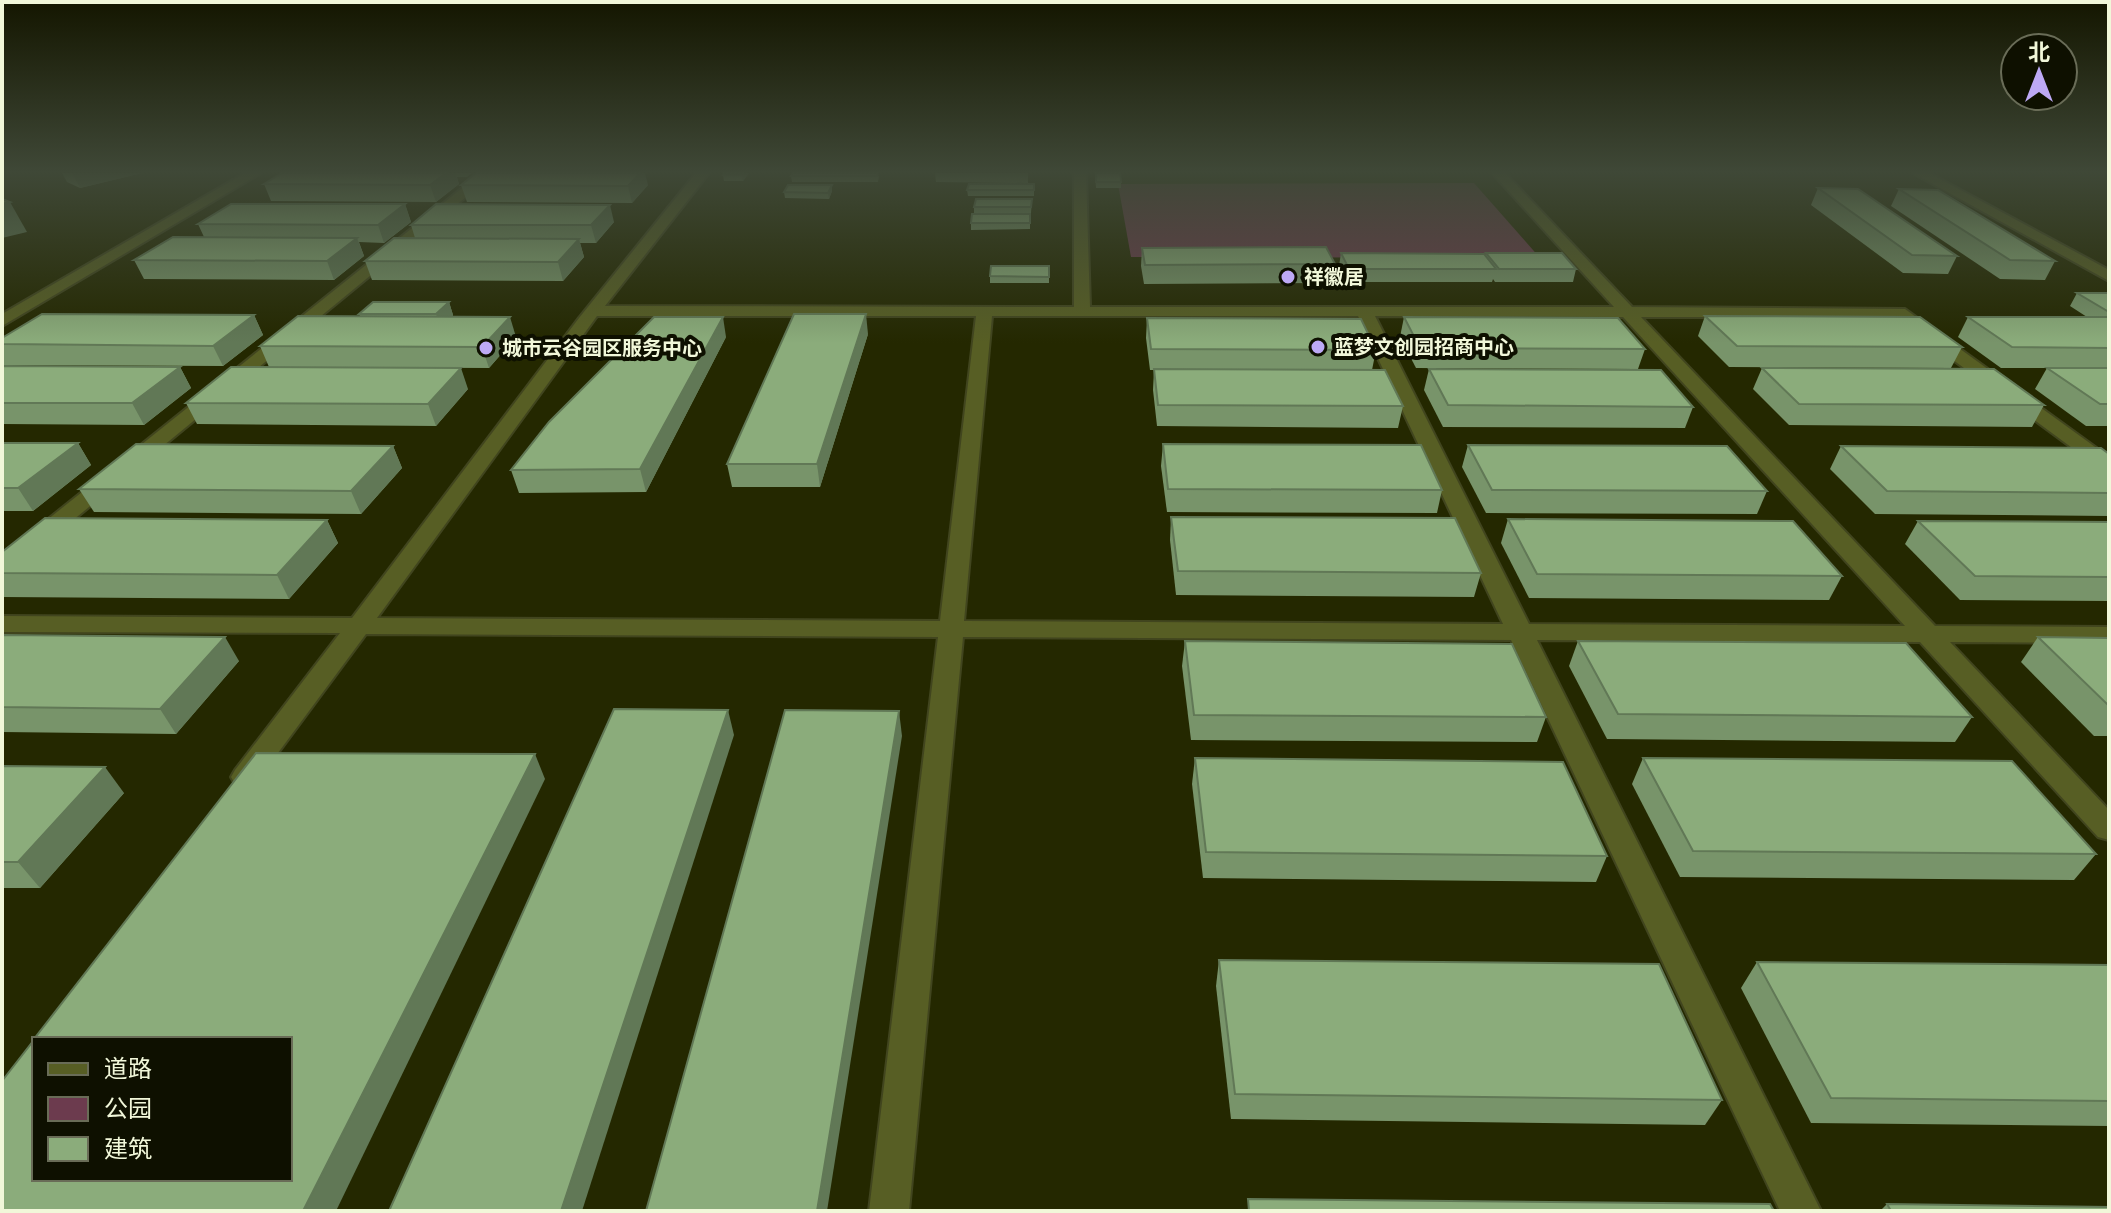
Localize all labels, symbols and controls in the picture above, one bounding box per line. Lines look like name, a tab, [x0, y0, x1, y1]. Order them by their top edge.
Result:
north arrow	[1999, 32, 2079, 112]
text: 北	[2028, 38, 2050, 64]
place label: 祥徽居	[1304, 264, 1364, 288]
marker: 祥徽居	[1279, 268, 1297, 286]
place label: 蓝梦文创园招商中心	[1334, 334, 1514, 358]
place label: 城市云谷园区服务中心	[502, 335, 702, 359]
marker: 蓝梦文创园招商中心	[1309, 338, 1327, 356]
marker: 城市云谷园区服务中心	[477, 339, 495, 357]
legend	[32, 1037, 292, 1181]
text: 道路	[104, 1053, 152, 1082]
text: 公园	[104, 1093, 152, 1122]
text: 建筑	[104, 1133, 152, 1162]

